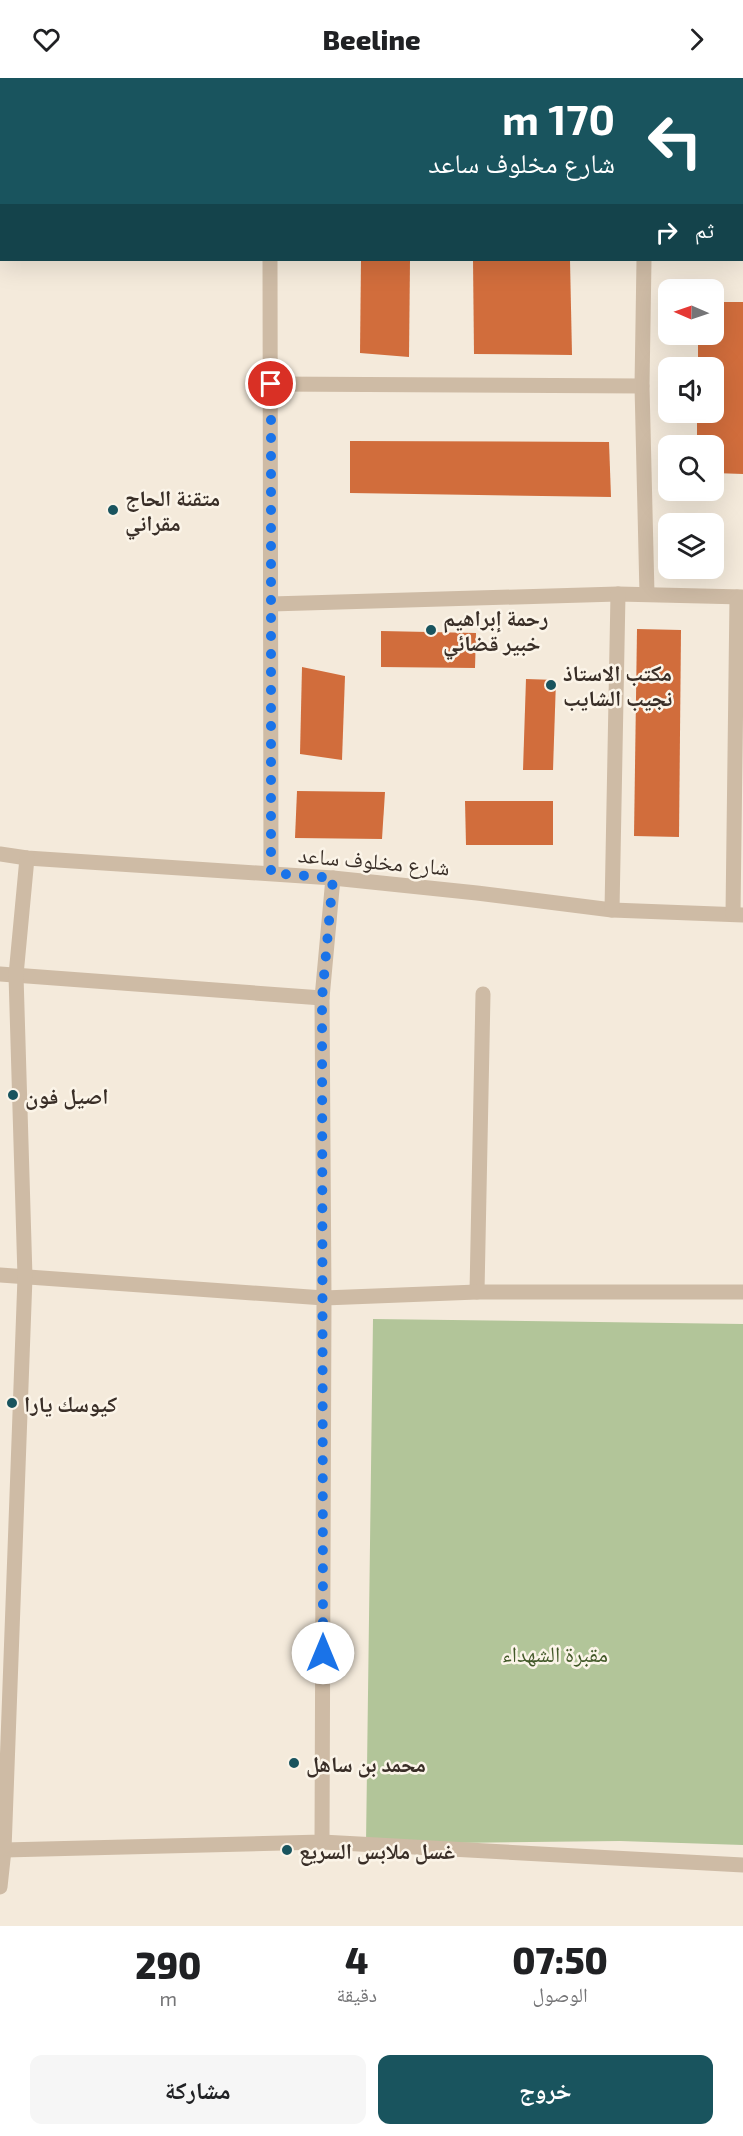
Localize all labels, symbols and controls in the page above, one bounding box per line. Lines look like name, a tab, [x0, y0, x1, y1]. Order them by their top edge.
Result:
icon: heart	[30, 23, 63, 56]
text: Beeline	[322, 23, 421, 55]
icon: forward	[680, 23, 713, 56]
text: 170 m	[502, 93, 615, 143]
icon: left	[636, 102, 714, 180]
text: شارع مخلوف ساعد	[428, 146, 615, 178]
icon: right	[650, 216, 683, 249]
text: ثم	[695, 216, 714, 242]
north arrow	[658, 279, 724, 345]
map controls	[658, 279, 724, 579]
button: sound	[658, 357, 724, 423]
pin	[245, 358, 296, 409]
icon: arrive	[254, 367, 287, 400]
button: search	[658, 435, 724, 501]
place label: متقنة الحاج مقراني	[125, 484, 220, 540]
marker: متقنة الحاج مقراني	[106, 503, 120, 517]
button: layers	[658, 513, 724, 579]
place label: رحمة إبراهيم خبير قضائي	[443, 604, 548, 660]
marker: رحمة إبراهيم خبير قضائي	[424, 623, 438, 637]
place label: مكتب الاستاذ نجيب الشايب	[563, 659, 672, 712]
marker: مكتب الاستاذ نجيب الشايب	[544, 678, 558, 692]
street label: شارع مخلوف ساعد	[297, 840, 451, 882]
place label: اصيل فون	[25, 1082, 108, 1110]
marker: اصيل فون	[6, 1088, 20, 1102]
place label: كيوسك يارا	[24, 1390, 118, 1417]
marker: كيوسك يارا	[5, 1396, 19, 1410]
position arrow	[291, 1621, 355, 1685]
park label: مقبرة الشهداء	[502, 1640, 608, 1667]
place label: محمد بن ساهل	[306, 1750, 426, 1778]
marker: محمد بن ساهل	[287, 1756, 301, 1770]
place label: غسل ملابس السريع	[299, 1837, 455, 1866]
marker: غسل ملابس السريع	[280, 1843, 294, 1857]
text: 4	[345, 1938, 368, 1981]
text: 07:50	[512, 1938, 608, 1981]
text: 290	[135, 1943, 201, 1986]
text: دقيقة	[336, 1982, 377, 2006]
text: الوصول	[532, 1982, 588, 2006]
text: m	[159, 1986, 177, 2010]
button: مشاركة	[30, 2055, 366, 2124]
button: خروج	[378, 2055, 713, 2124]

